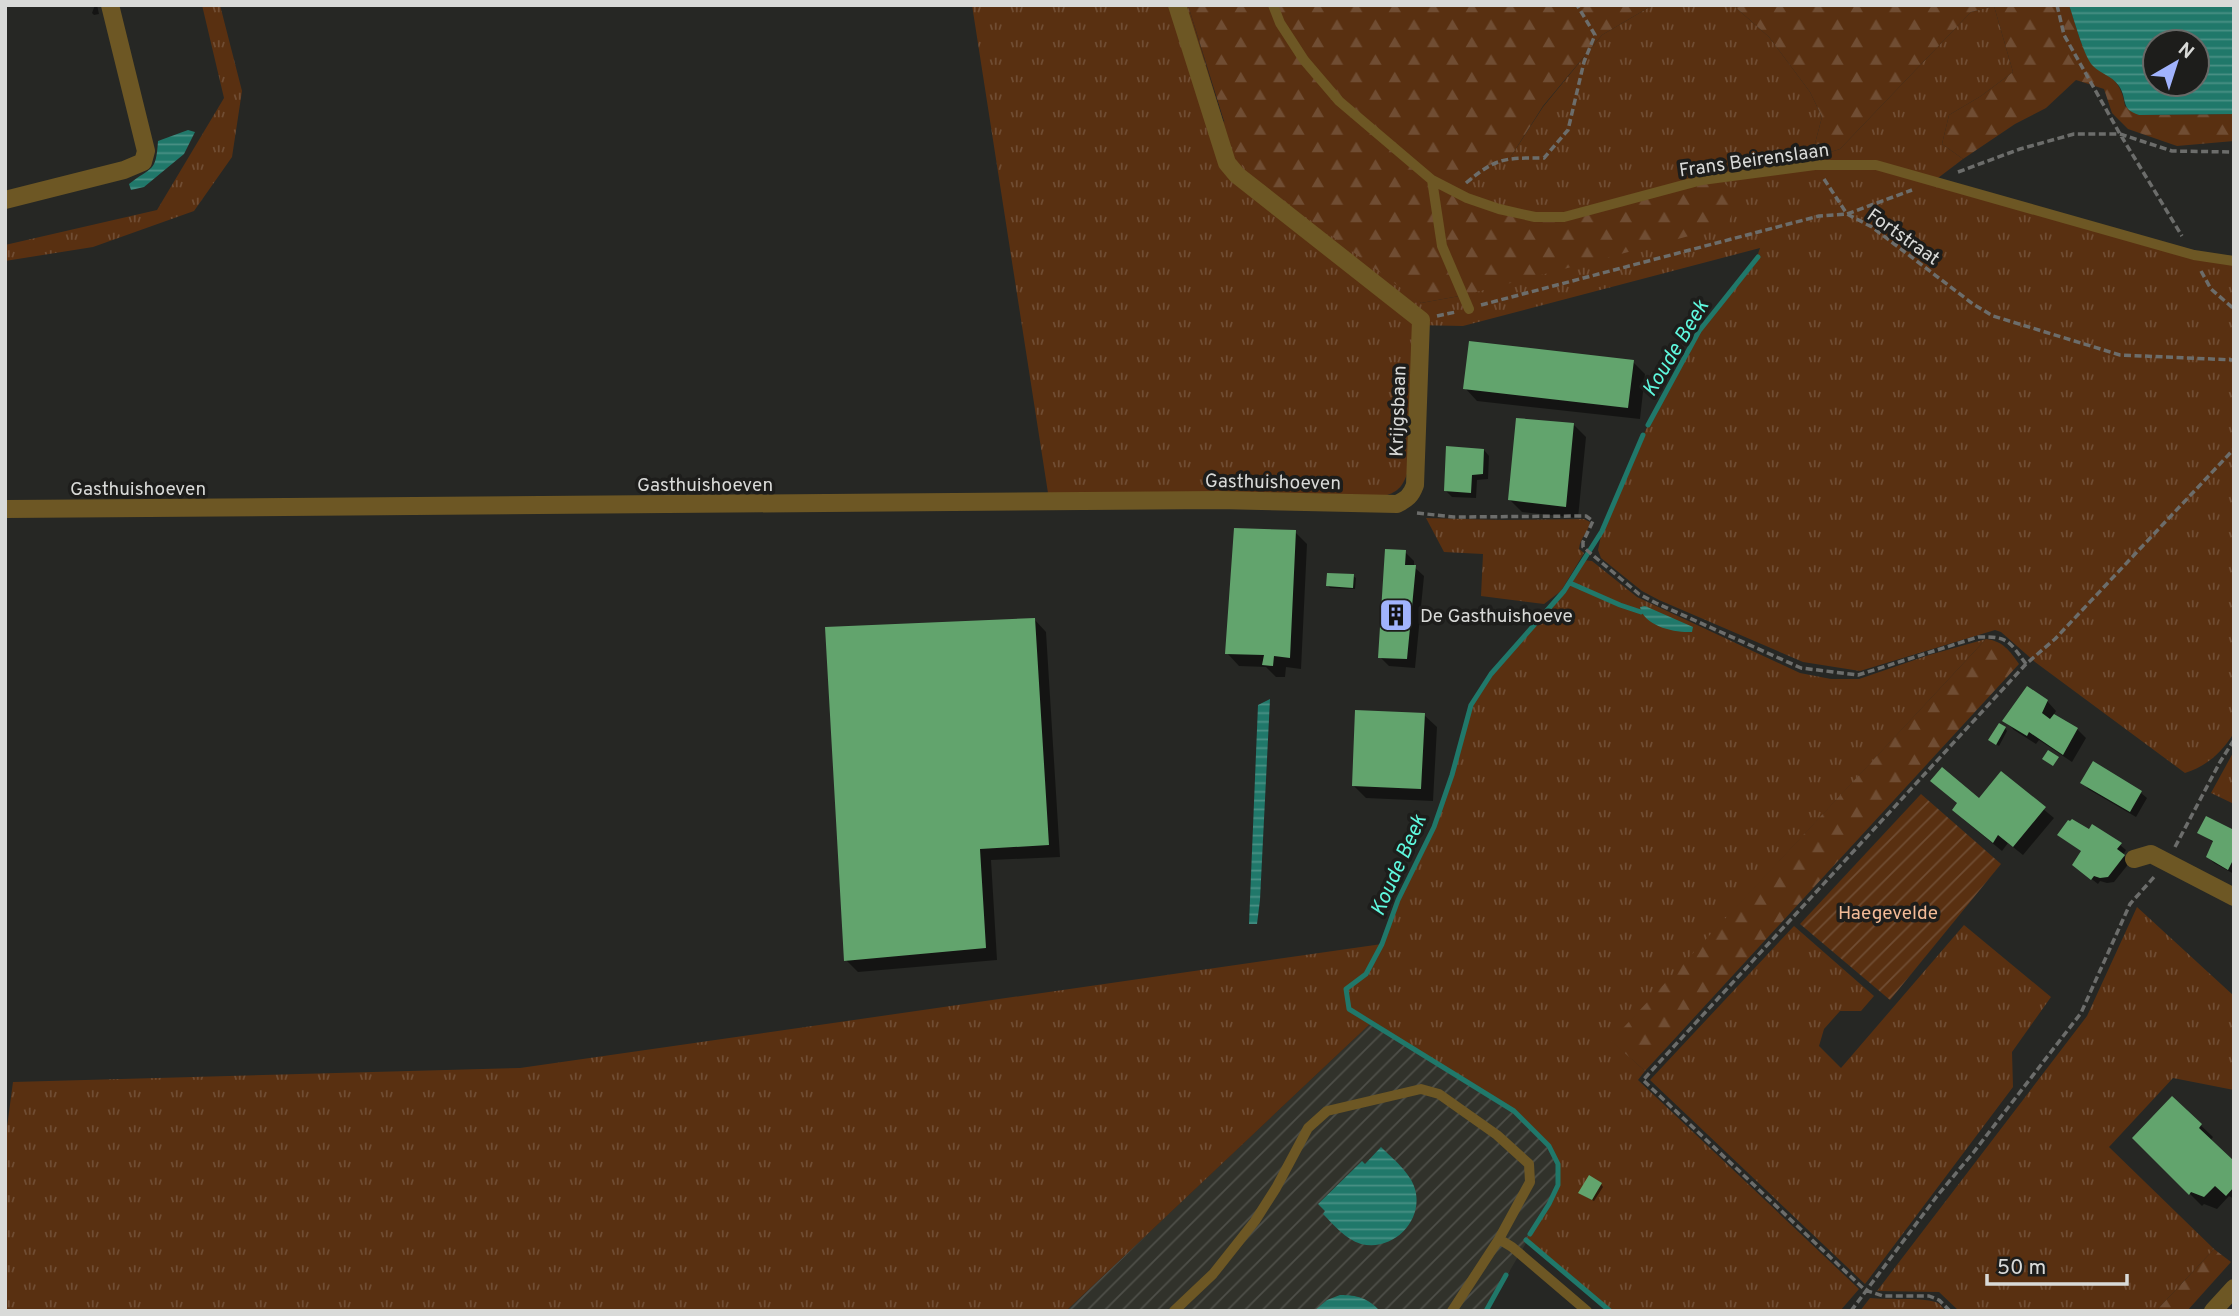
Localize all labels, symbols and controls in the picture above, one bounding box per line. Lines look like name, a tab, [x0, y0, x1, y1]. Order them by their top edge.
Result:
north arrow	[2141, 28, 2211, 98]
text: N	[2173, 38, 2198, 65]
street label: Frans Beirenslaan	[1678, 139, 1831, 183]
street label: Fortstraat	[1862, 204, 1944, 271]
water label: Koude Beek	[1637, 295, 1716, 402]
street label: Krijgsbaan	[1385, 365, 1413, 457]
street label: Gasthuishoeven	[1205, 470, 1341, 496]
street label: Gasthuishoeven	[637, 474, 773, 498]
street label: Gasthuishoeven	[70, 478, 206, 502]
building icon: De Gasthuishoeve	[1377, 596, 1415, 634]
place label: De Gasthuishoeve	[1420, 605, 1573, 629]
water label: Koude Beek	[1365, 810, 1434, 920]
park label: Haegevelde	[1838, 902, 1938, 926]
scale bar	[1987, 1242, 2127, 1286]
text: 50 m	[1997, 1255, 2046, 1282]

